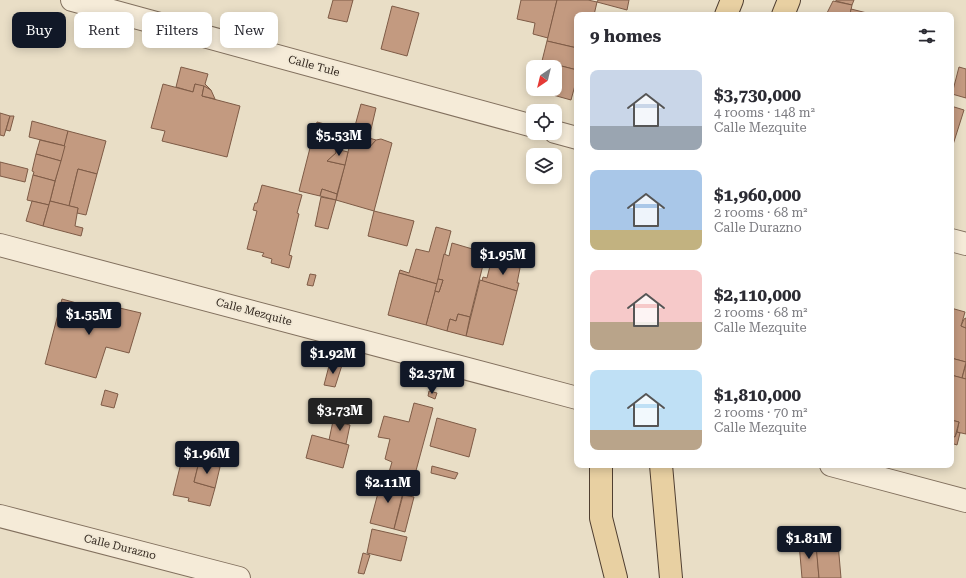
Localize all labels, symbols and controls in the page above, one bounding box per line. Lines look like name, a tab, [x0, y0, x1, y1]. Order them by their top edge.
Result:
chip: Buy	[12, 12, 66, 48]
chip: Rent	[74, 12, 134, 48]
chip: Filters	[142, 12, 212, 48]
chip: New	[220, 12, 278, 48]
icon: filters	[916, 25, 938, 47]
text: 9 homes	[590, 26, 661, 46]
street label: Calle Tule	[287, 53, 341, 79]
north arrow	[526, 60, 562, 96]
map controls	[526, 60, 562, 184]
text: $3,730,000	[714, 85, 801, 105]
icon: home	[622, 86, 670, 134]
button: locate	[526, 104, 562, 140]
text: 4 rooms · 148 m²	[714, 105, 815, 120]
text: Calle Mezquite	[714, 120, 807, 135]
pin: $5.53M	[306, 123, 372, 157]
text: $5.53M	[316, 128, 362, 143]
button: layers	[526, 148, 562, 184]
text: $1,960,000	[714, 185, 801, 205]
icon: home	[622, 186, 670, 234]
text: 2 rooms · 68 m²	[714, 205, 808, 220]
text: Calle Durazno	[714, 220, 802, 235]
pin: $1.95M	[470, 242, 536, 276]
text: $1.95M	[480, 247, 526, 262]
text: $2,110,000	[714, 285, 801, 305]
icon: home	[622, 286, 670, 334]
street label: Calle Mezquite	[214, 296, 294, 328]
pin: $1.55M	[56, 302, 122, 336]
text: 2 rooms · 68 m²	[714, 305, 808, 320]
text: $1.55M	[66, 307, 112, 322]
text: Calle Mezquite	[714, 320, 807, 335]
pin: $1.92M	[300, 341, 366, 375]
text: $1.92M	[310, 346, 356, 361]
pin: $2.37M	[399, 361, 465, 395]
text: $2.37M	[409, 366, 455, 381]
text: $1,810,000	[714, 385, 801, 405]
icon: home	[622, 386, 670, 434]
pin: $3.73M	[307, 398, 373, 432]
text: $3.73M	[317, 403, 363, 418]
text: 2 rooms · 70 m²	[714, 405, 808, 420]
text: Calle Mezquite	[714, 420, 807, 435]
pin: $1.96M	[174, 441, 240, 475]
text: $1.96M	[184, 446, 230, 461]
pin: $2.11M	[355, 470, 421, 504]
text: $2.11M	[365, 475, 411, 490]
pin: $1.81M	[776, 526, 842, 560]
text: $1.81M	[786, 531, 832, 546]
street label: Calle Durazno	[82, 532, 158, 562]

